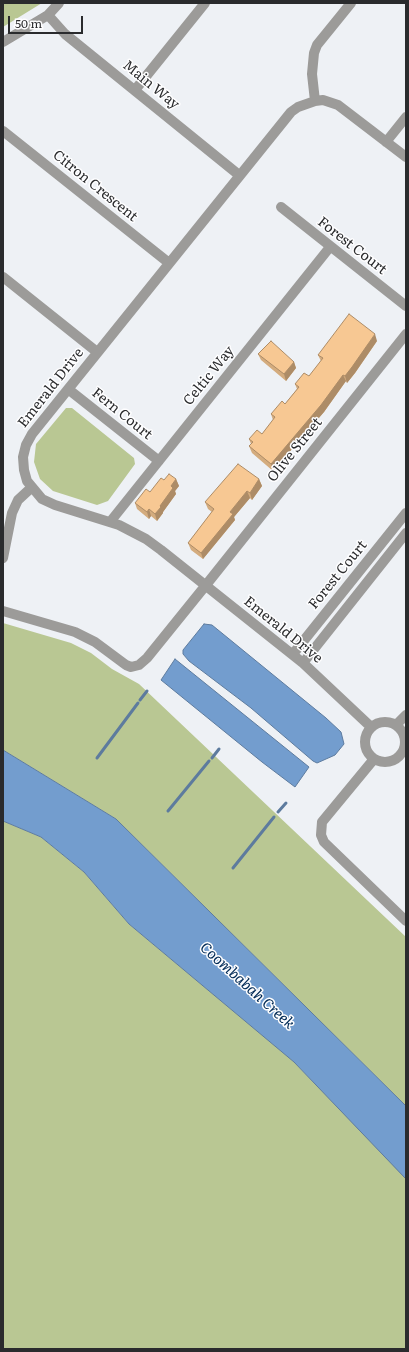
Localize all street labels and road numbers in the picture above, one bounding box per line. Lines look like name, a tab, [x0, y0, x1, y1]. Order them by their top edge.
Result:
street label: Main Way	[119, 57, 183, 113]
street label: Citron Crescent	[49, 147, 141, 225]
street label: Forest Court	[314, 214, 390, 278]
street label: Celtic Way	[180, 343, 238, 409]
street label: Emerald Drive	[15, 345, 87, 431]
street label: Fern Court	[88, 385, 156, 443]
street label: Olive Street	[264, 415, 326, 485]
street label: Forest Court	[305, 537, 371, 613]
street label: Emerald Drive	[240, 593, 326, 667]

